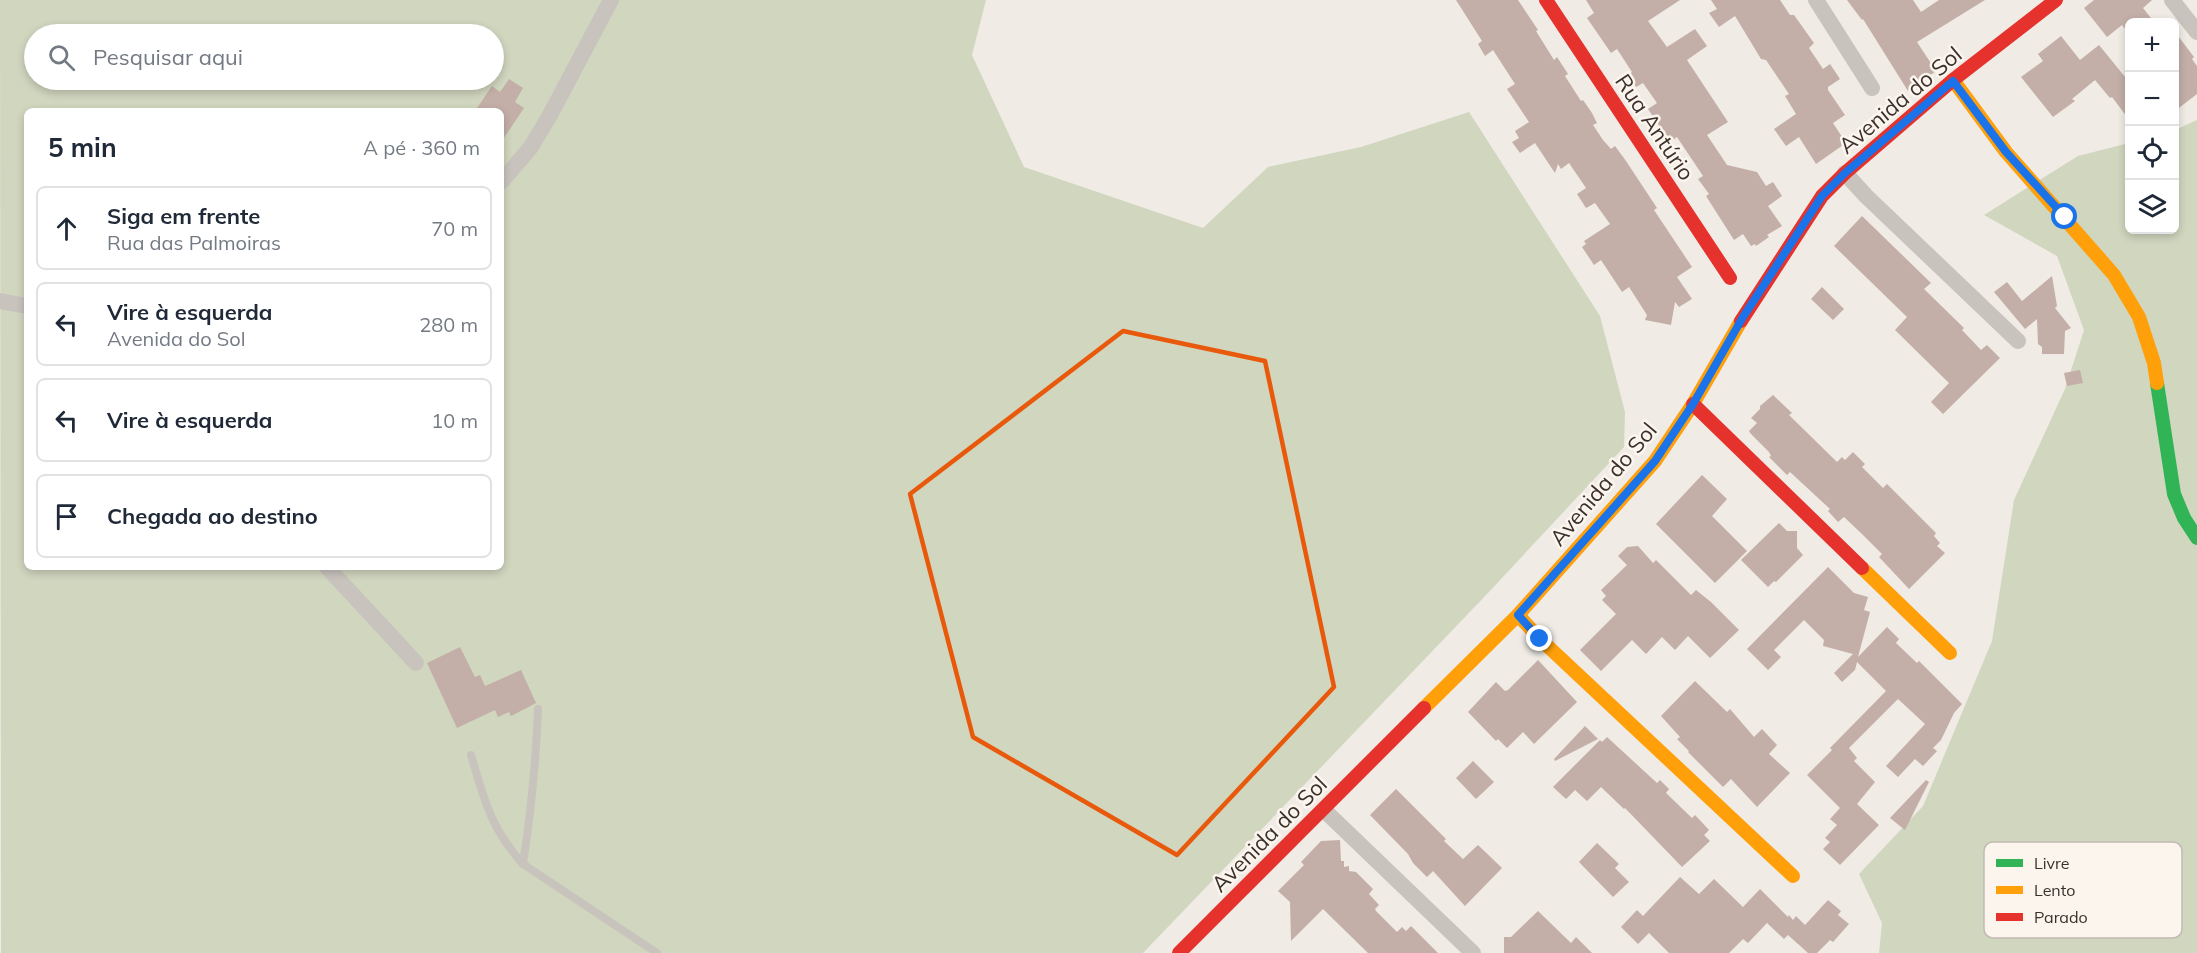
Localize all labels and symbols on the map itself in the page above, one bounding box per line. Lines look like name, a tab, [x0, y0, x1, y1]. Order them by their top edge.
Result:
street label: Avenida do Sol	[1833, 40, 1967, 160]
street label: Rua Antúrio	[1609, 69, 1701, 185]
route start	[2051, 203, 2077, 229]
street label: Avenida do Sol	[1543, 417, 1663, 551]
route end	[1526, 625, 1552, 651]
street label: Avenida do Sol	[1205, 770, 1333, 898]
legend	[1984, 842, 2182, 938]
text: Livre	[2034, 853, 2069, 873]
text: Lento	[2034, 880, 2075, 900]
text: Parado	[2034, 907, 2088, 927]

